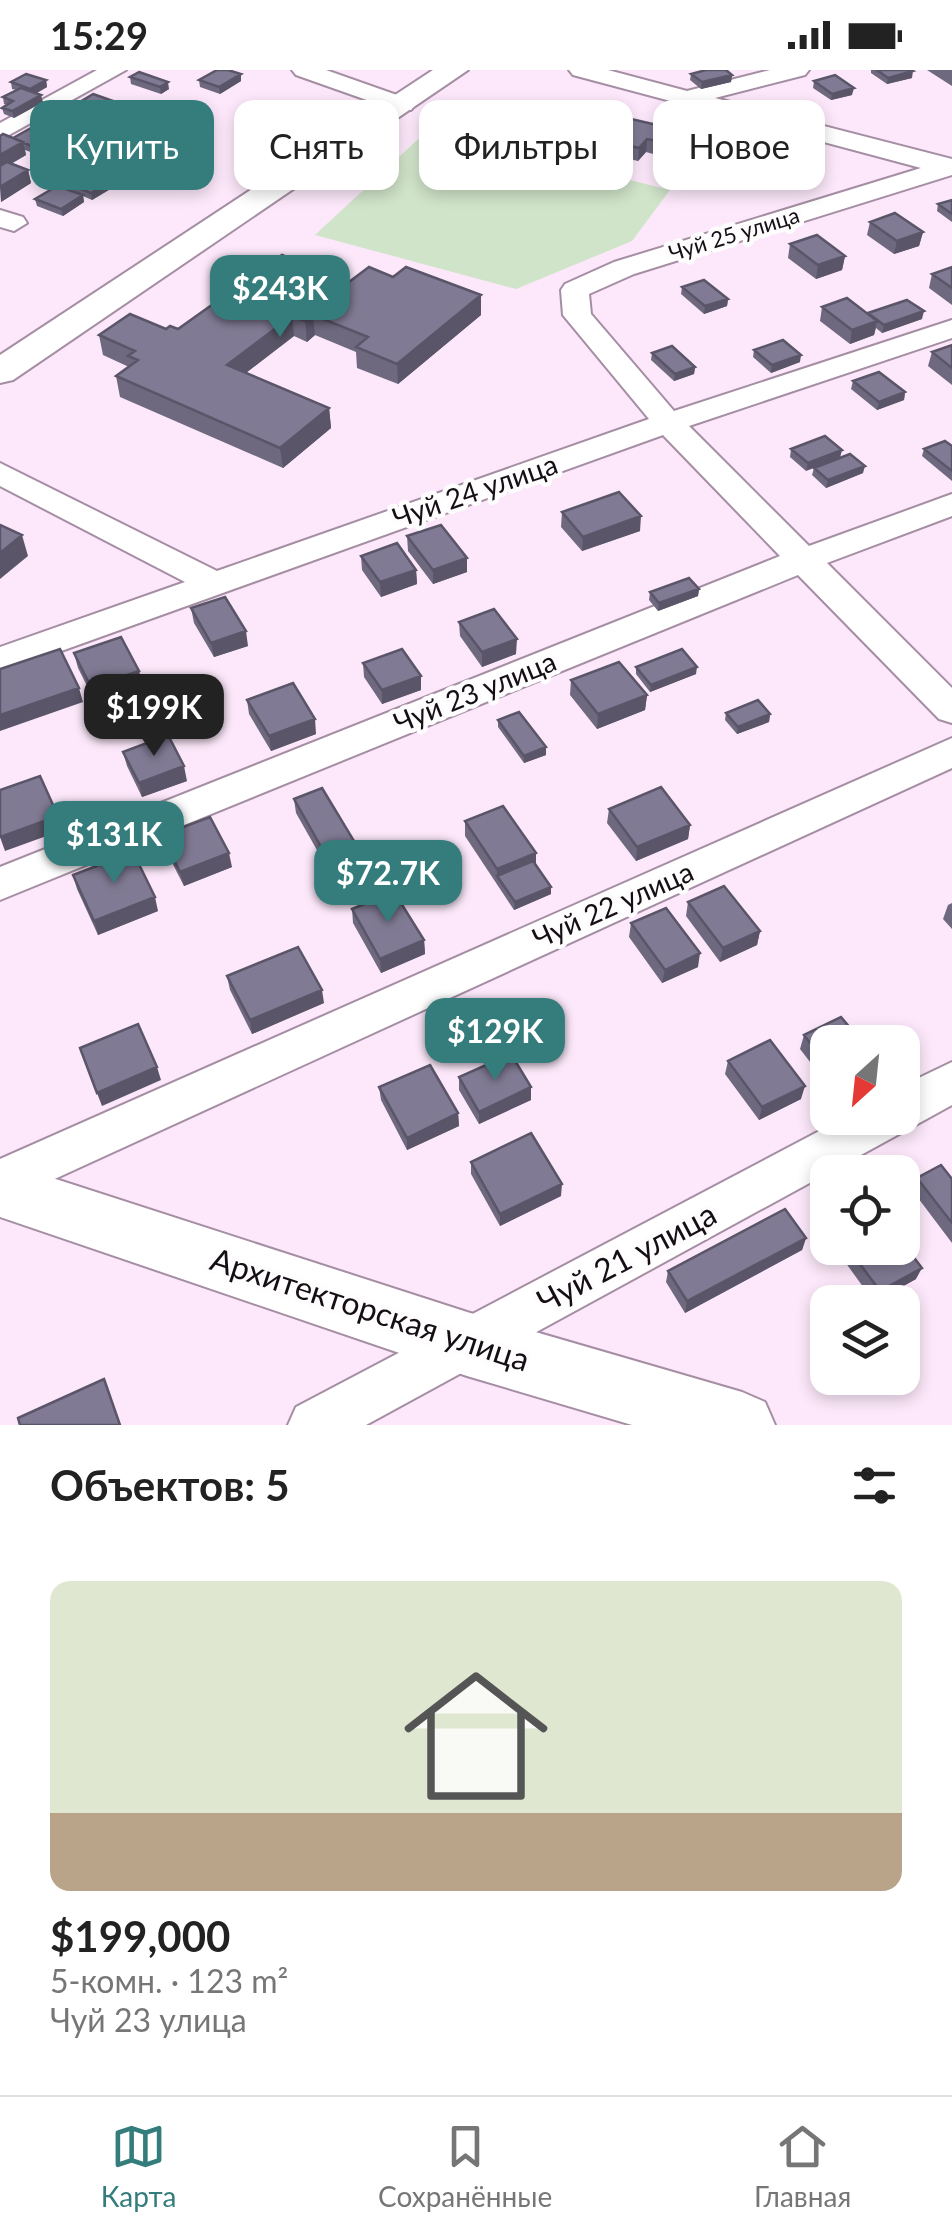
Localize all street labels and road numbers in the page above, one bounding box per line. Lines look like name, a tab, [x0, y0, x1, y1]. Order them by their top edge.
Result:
street label: Чуй 25 улица	[665, 201, 802, 266]
street label: Чуй 24 улица	[388, 446, 562, 534]
street label: Чуй 23 улица	[388, 643, 561, 739]
street label: Чуй 22 улица	[527, 854, 698, 955]
street label: Чуй 21 улица	[530, 1193, 722, 1320]
street label: Архитекторская улица	[206, 1239, 535, 1379]

